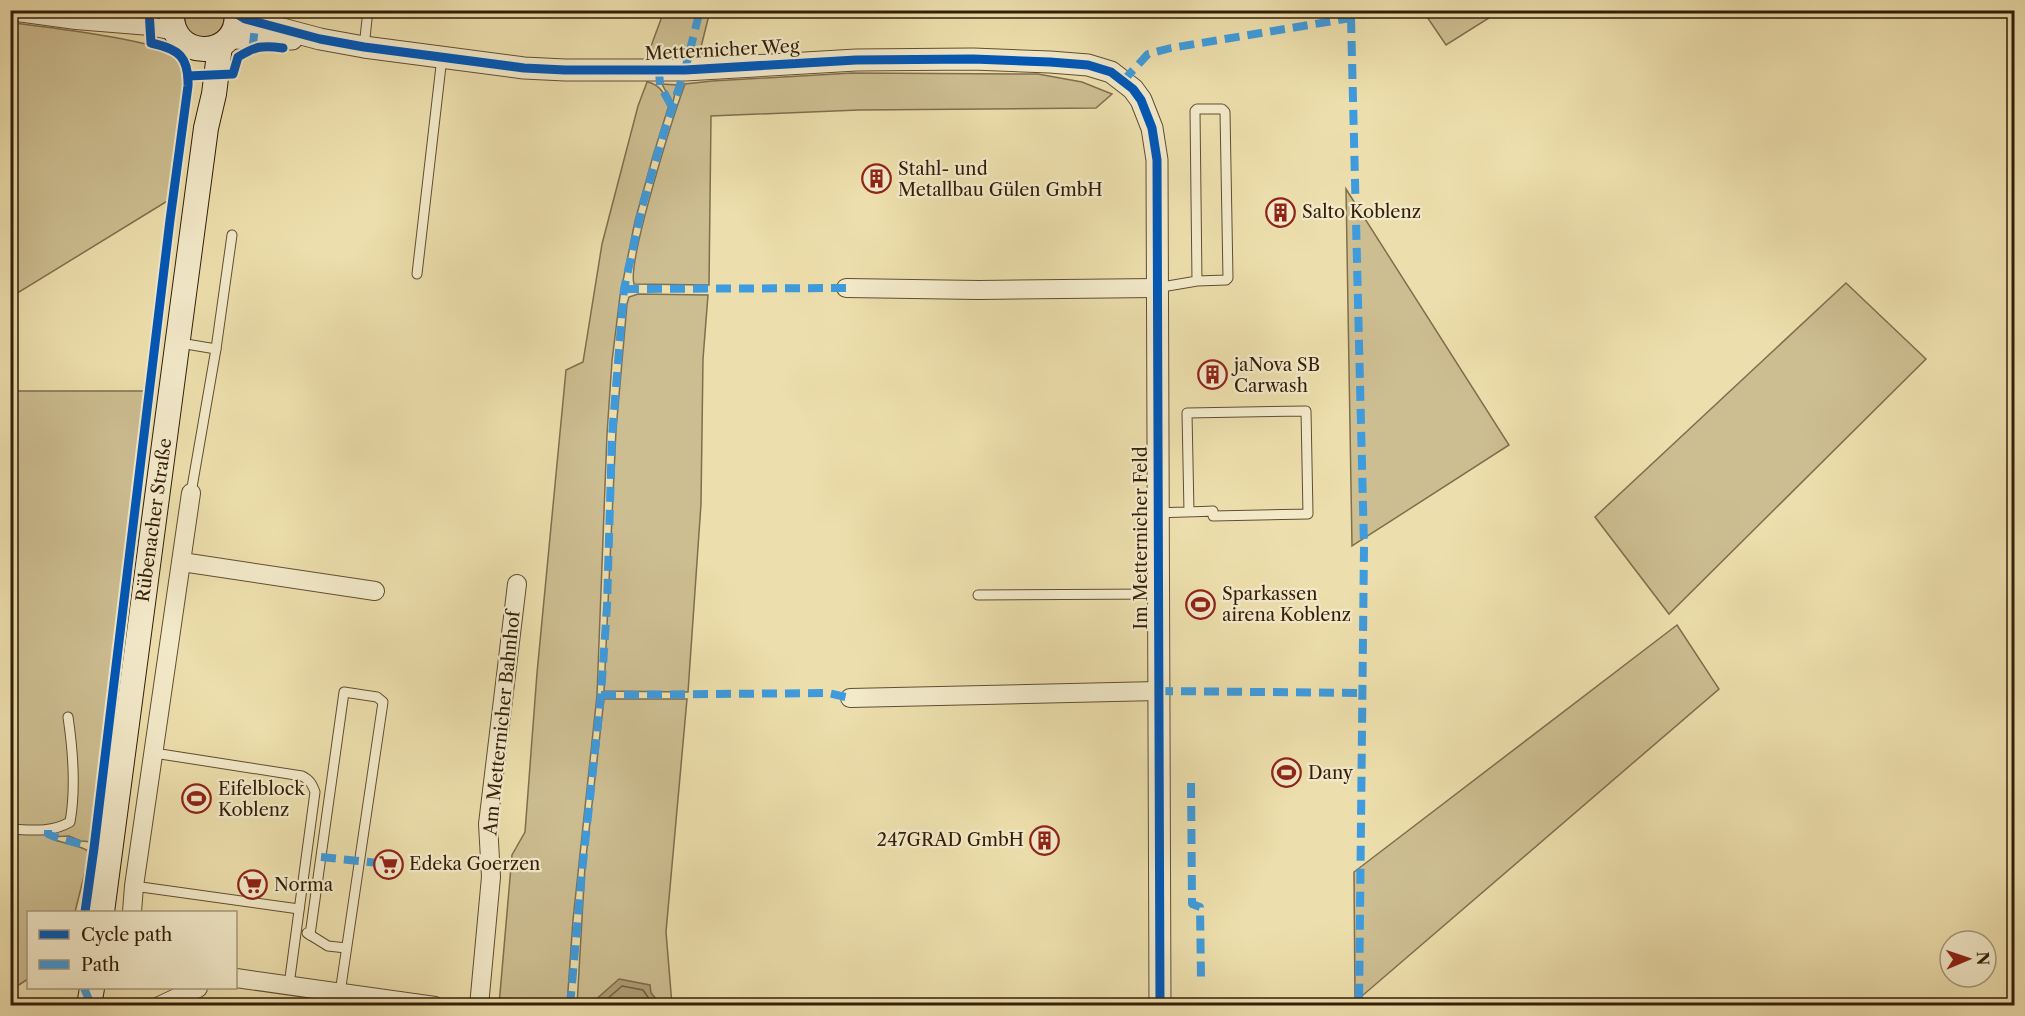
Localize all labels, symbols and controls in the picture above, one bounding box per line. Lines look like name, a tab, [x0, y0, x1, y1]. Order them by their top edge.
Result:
street label: Metternicher Weg	[644, 35, 800, 65]
place label: Stahl- und Metallbau Gülen GmbH	[898, 158, 1103, 201]
building icon: Stahl- und Metallbau Gülen GmbH	[861, 163, 893, 195]
building icon: Salto Koblenz	[1265, 196, 1297, 228]
place label: Salto Koblenz	[1302, 201, 1421, 223]
place label: jaNova SB Carwash	[1231, 354, 1320, 397]
building icon: jaNova SB Carwash	[1197, 359, 1229, 391]
street label: Rübenacher Straße	[132, 437, 176, 603]
street label: Im Metternicher Feld	[1130, 446, 1152, 630]
place label: Sparkassen airena Koblenz	[1222, 583, 1351, 626]
sports icon: Sparkassen airena Koblenz	[1185, 588, 1217, 620]
street label: Am Metternicher Bahnhof	[479, 607, 525, 838]
sports icon: Dany	[1271, 757, 1303, 789]
place label: Dany	[1308, 762, 1354, 784]
place label: Eifelblock Koblenz	[218, 778, 306, 821]
sports icon: Eifelblock Koblenz	[181, 783, 213, 815]
building icon: 247GRAD GmbH	[1029, 824, 1061, 856]
place label: 247GRAD GmbH	[877, 829, 1024, 851]
supermarket icon: Edeka Goerzen	[372, 848, 404, 880]
place label: Edeka Goerzen	[409, 853, 540, 875]
supermarket icon: Norma	[237, 869, 269, 901]
place label: Norma	[274, 874, 334, 896]
legend	[27, 911, 237, 989]
text: Cycle path	[81, 924, 172, 946]
north arrow	[1938, 929, 1998, 989]
text: N	[1973, 951, 1993, 966]
text: Path	[81, 954, 120, 976]

